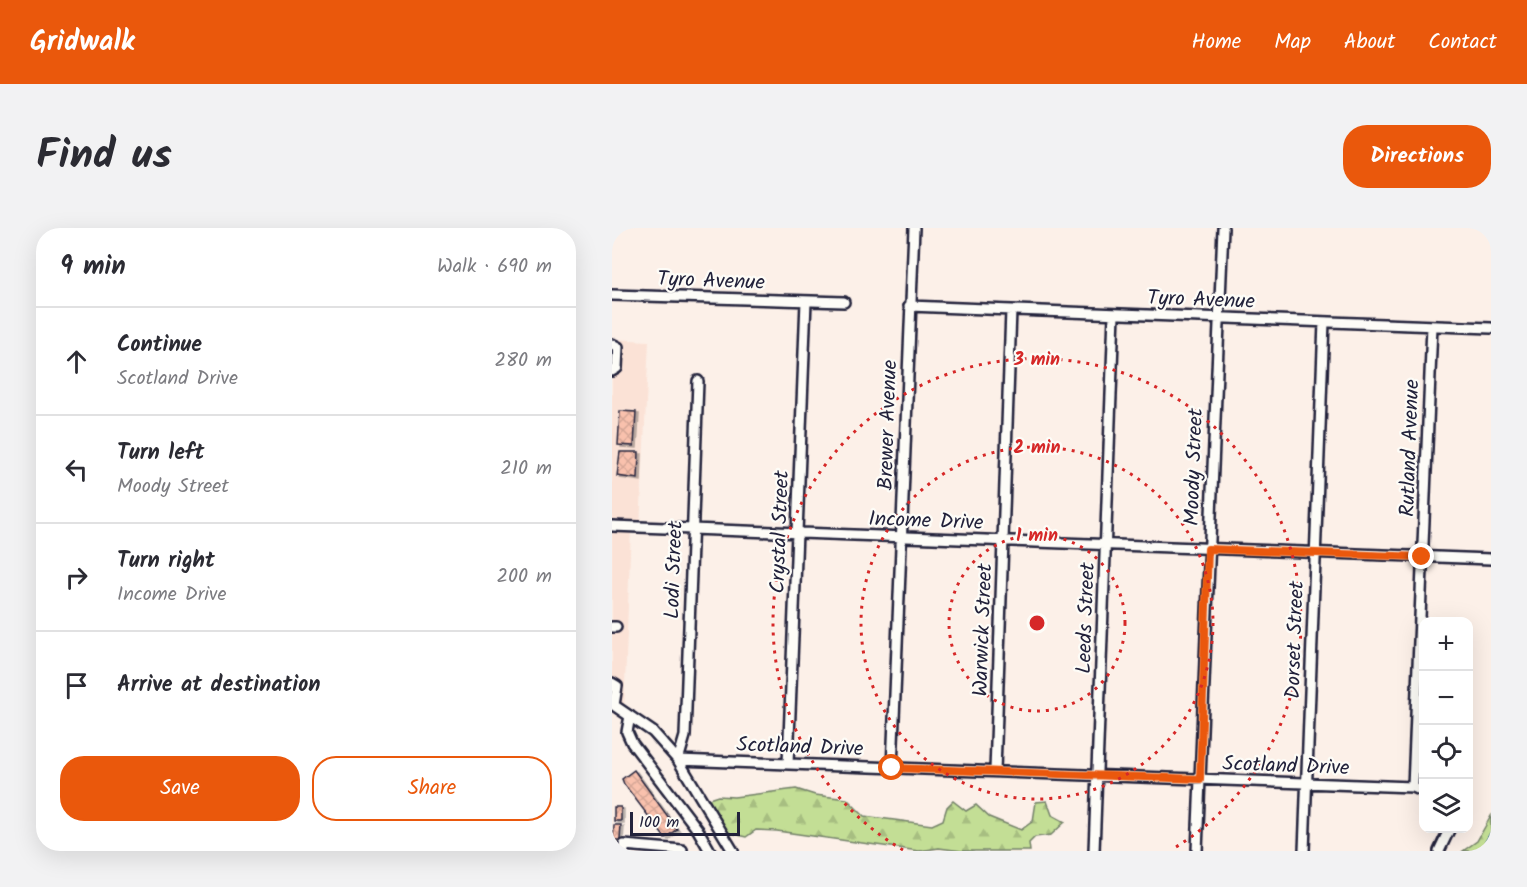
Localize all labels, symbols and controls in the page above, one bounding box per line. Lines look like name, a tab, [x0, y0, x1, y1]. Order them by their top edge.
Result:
text: Gridwalk	[30, 20, 135, 65]
text: Home	[1192, 26, 1241, 59]
text: Map	[1274, 26, 1311, 59]
text: About	[1344, 26, 1395, 59]
text: Contact	[1428, 26, 1497, 59]
text: Find us	[36, 123, 172, 190]
button: Directions	[1343, 125, 1491, 188]
text: 9 min	[60, 246, 126, 288]
text: Walk · 690 m	[437, 251, 552, 283]
street label: Tyro Avenue	[657, 263, 766, 300]
street label: Tyro Avenue	[1147, 282, 1256, 319]
text: Continue	[117, 328, 202, 363]
icon: ahead	[60, 345, 93, 378]
text: 280 m	[494, 345, 552, 377]
text: 3 min	[1013, 346, 1060, 375]
street label: Brewer Avenue	[870, 359, 907, 491]
text: Scotland Drive	[117, 363, 238, 395]
street label: Rutland Avenue	[1392, 378, 1429, 517]
street label: Moody Street	[1176, 407, 1213, 526]
text: 2 min	[1014, 434, 1060, 463]
text: Turn left	[117, 436, 204, 471]
icon: left	[60, 453, 93, 486]
text: 210 m	[500, 453, 552, 485]
street label: Crystal Street	[762, 469, 799, 594]
text: Moody Street	[117, 471, 229, 503]
street label: Income Drive	[868, 503, 985, 540]
street label: Lodi Street	[656, 520, 693, 620]
text: 1 min	[1016, 522, 1058, 551]
route end	[1408, 543, 1434, 569]
text: Turn right	[117, 544, 215, 579]
icon: right	[60, 561, 93, 594]
text: 200 m	[496, 561, 552, 593]
street label: Leeds Street	[1068, 561, 1105, 674]
street label: Warwick Street	[965, 562, 1002, 697]
text: Income Drive	[117, 579, 226, 611]
street label: Dorset Street	[1277, 580, 1314, 700]
centre of rings	[1027, 613, 1047, 633]
map controls	[1419, 617, 1473, 833]
button: +	[1419, 617, 1473, 671]
text: Arrive at destination	[117, 668, 320, 703]
icon: arrive	[60, 669, 93, 702]
button: −	[1419, 671, 1473, 725]
button: locate	[1419, 725, 1473, 779]
street label: Scotland Drive	[736, 729, 865, 766]
street label: Scotland Drive	[1222, 748, 1351, 785]
route start	[878, 754, 904, 780]
button: Save	[60, 756, 300, 821]
button: Share	[312, 756, 552, 821]
button: layers	[1419, 779, 1473, 833]
scale bar	[630, 809, 740, 836]
text: 100 m	[639, 810, 679, 835]

